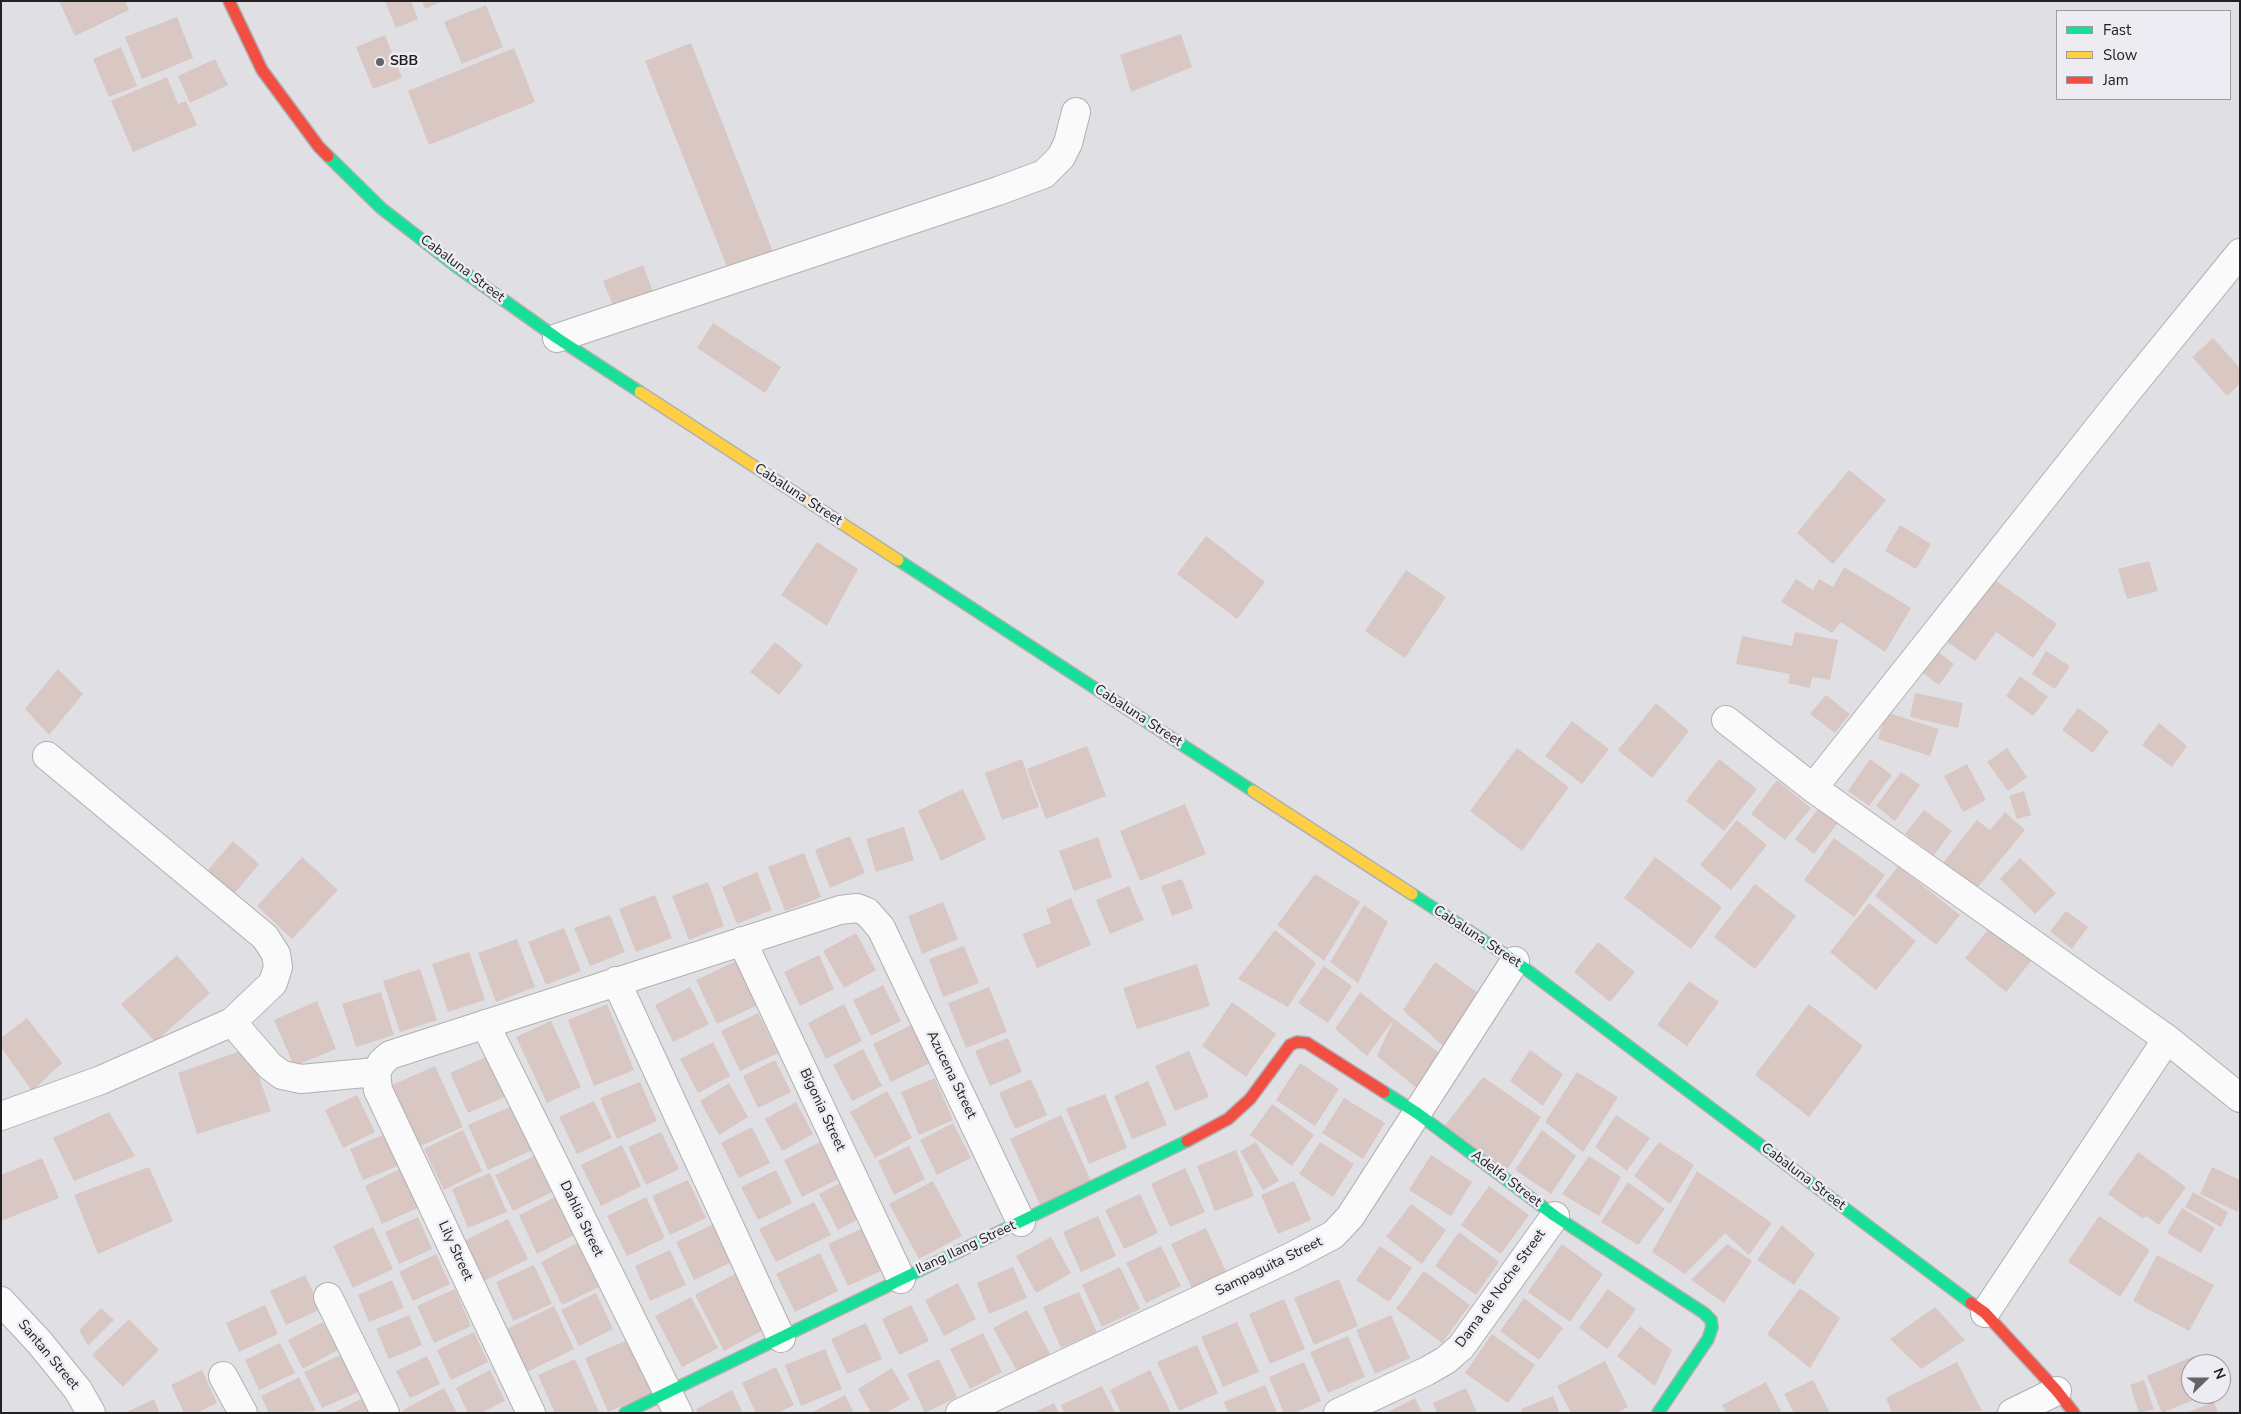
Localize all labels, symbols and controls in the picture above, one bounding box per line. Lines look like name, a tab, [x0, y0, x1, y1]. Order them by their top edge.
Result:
legend	[2056, 10, 2231, 100]
text: Fast	[2103, 20, 2131, 40]
text: Slow	[2103, 45, 2137, 65]
place label: SBB	[390, 54, 418, 70]
marker: SBB	[374, 56, 386, 68]
text: Jam	[2103, 70, 2129, 90]
street label: Cabaluna Street	[416, 232, 508, 306]
street label: Cabaluna Street	[751, 460, 845, 530]
street label: Cabaluna Street	[1091, 681, 1185, 751]
street label: Cabaluna Street	[1430, 902, 1524, 972]
street label: Azucena Street	[923, 1028, 979, 1122]
street label: Bigonia Street	[796, 1066, 848, 1154]
street label: Cabaluna Street	[1757, 1140, 1849, 1214]
street label: Adelfa Street	[1468, 1147, 1544, 1211]
street label: Dahlia Street	[555, 1178, 607, 1260]
street label: Ilang Ilang Street	[914, 1218, 1018, 1278]
street label: Lily Street	[434, 1219, 476, 1283]
street label: Dama de Noche Street	[1453, 1227, 1549, 1351]
street label: Sampaguita Street	[1213, 1234, 1325, 1300]
street label: Santan Street	[14, 1317, 82, 1393]
north arrow	[2181, 1354, 2231, 1404]
text: N	[2209, 1365, 2230, 1382]

